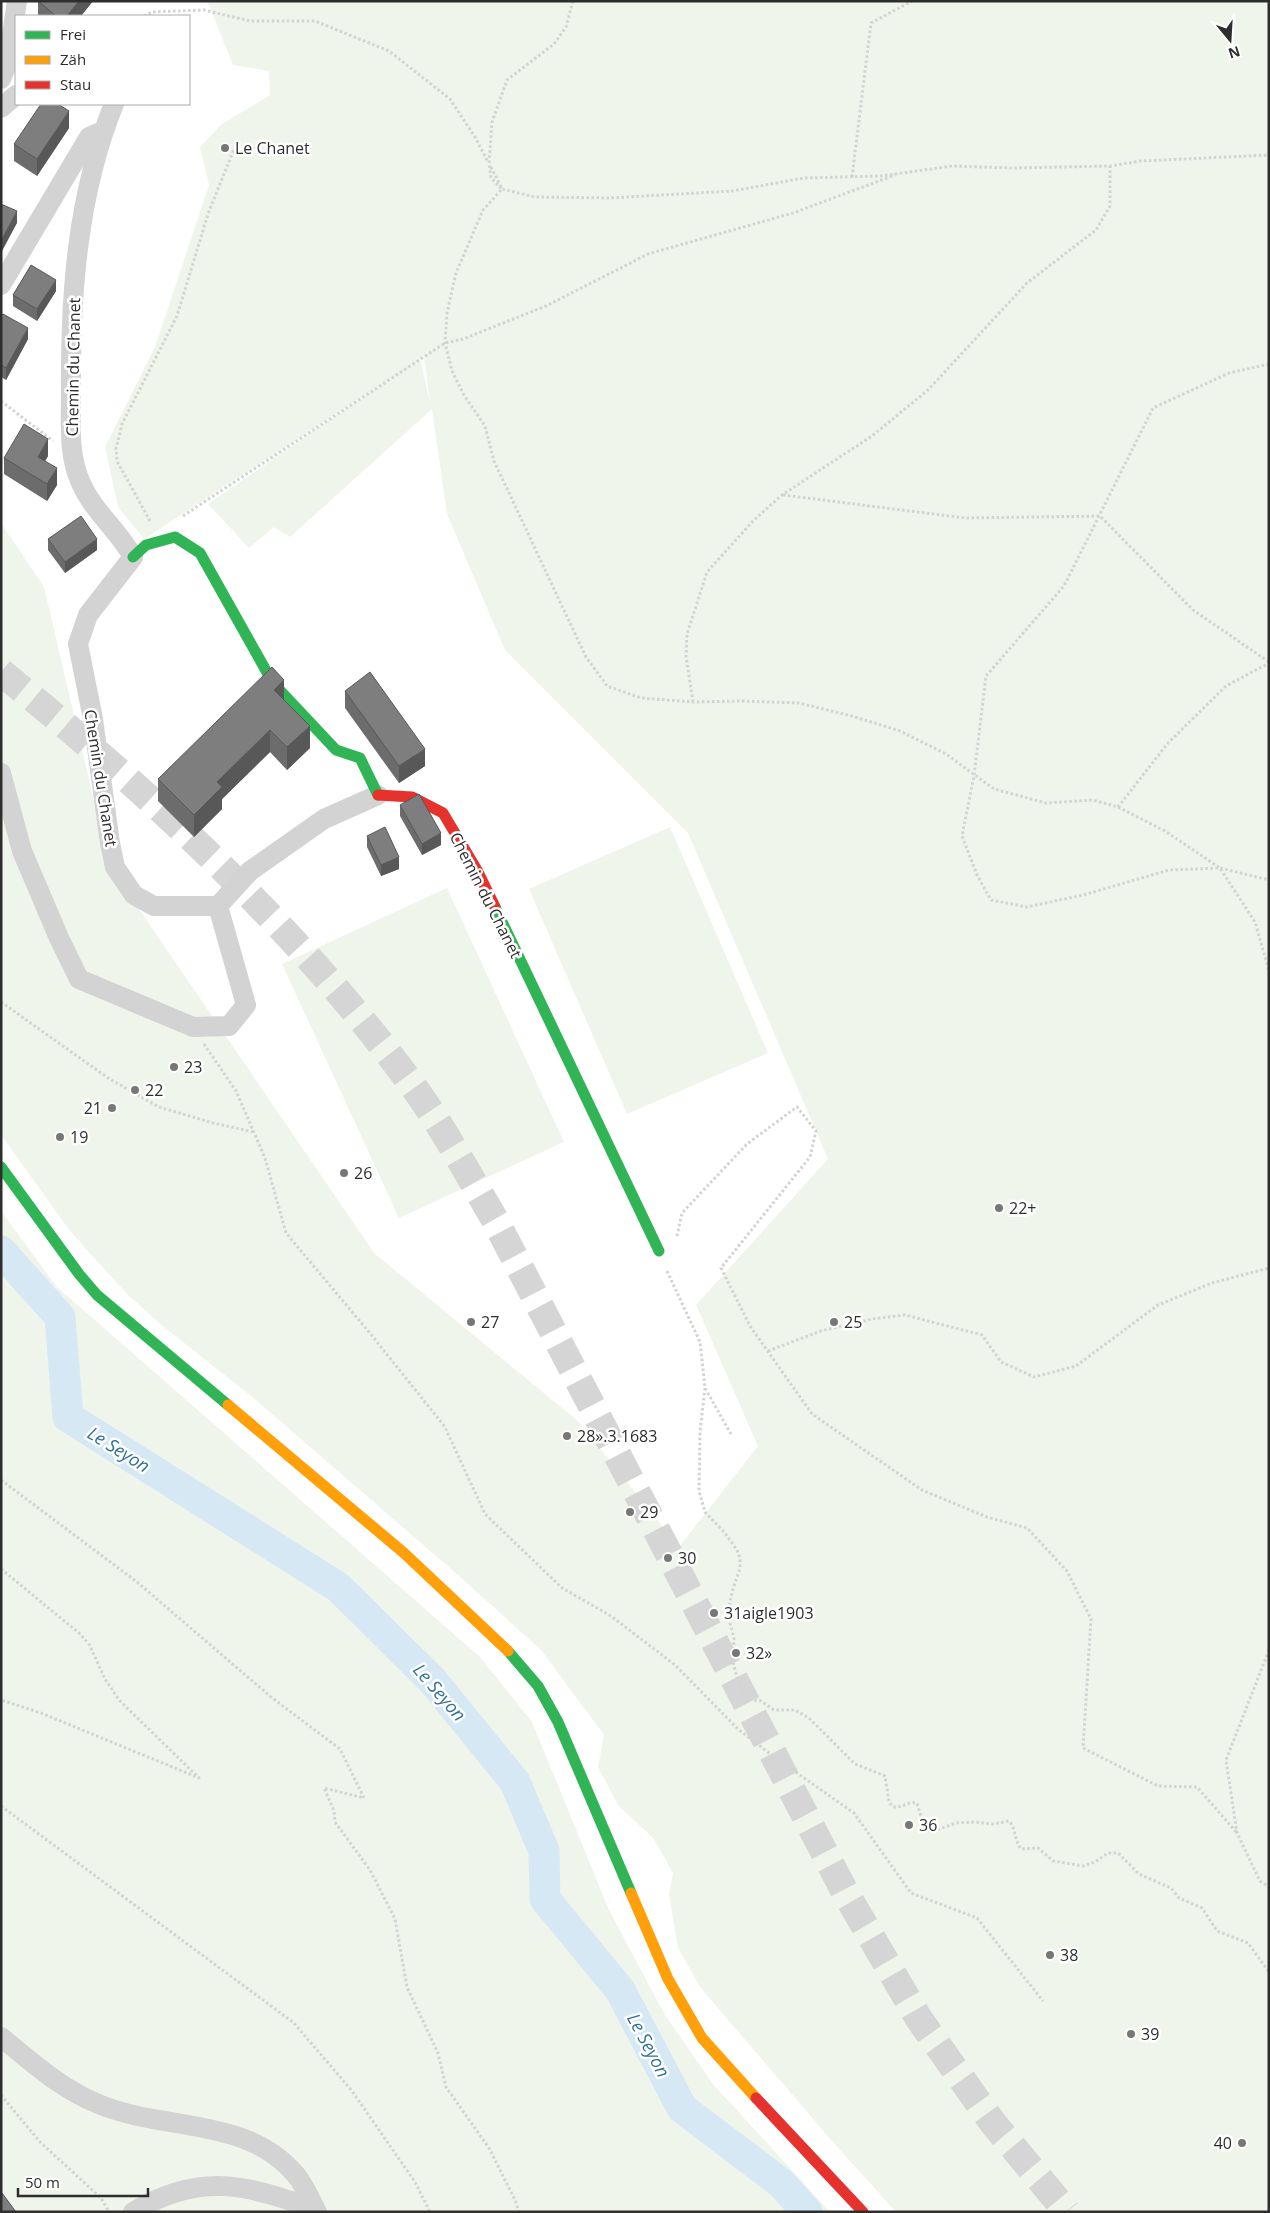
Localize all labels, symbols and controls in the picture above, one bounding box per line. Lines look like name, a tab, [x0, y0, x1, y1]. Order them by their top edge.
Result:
legend	[15, 15, 190, 105]
north arrow	[1205, 15, 1255, 65]
text: Frei	[60, 24, 86, 44]
text: N	[1226, 42, 1243, 64]
text: Zäh	[60, 49, 86, 69]
text: Stau	[60, 74, 91, 94]
place label: Le Chanet	[235, 137, 310, 159]
marker: Le Chanet	[219, 142, 231, 154]
street label: Chemin du Chanet	[61, 297, 85, 437]
street label: Chemin du Chanet	[79, 708, 123, 849]
street label: Chemin du Chanet	[445, 828, 527, 962]
place label: 23	[184, 1056, 202, 1078]
marker: 23	[168, 1061, 180, 1073]
place label: 22	[145, 1079, 163, 1101]
marker: 22	[129, 1084, 141, 1096]
place label: 21	[84, 1097, 102, 1119]
marker: 21	[106, 1102, 118, 1114]
place label: 19	[70, 1126, 88, 1148]
marker: 19	[54, 1131, 66, 1143]
place label: 26	[354, 1162, 372, 1184]
marker: 26	[338, 1167, 350, 1179]
place label: 22+	[1009, 1197, 1036, 1219]
marker: 22+	[993, 1202, 1005, 1214]
place label: 27	[481, 1311, 499, 1333]
place label: 25	[844, 1311, 862, 1333]
marker: 27	[465, 1316, 477, 1328]
marker: 25	[828, 1316, 840, 1328]
water label: Le Seyon	[83, 1421, 155, 1477]
place label: 28».3.1683	[577, 1425, 657, 1447]
marker: 28».3.1683	[561, 1430, 573, 1442]
place label: 29	[640, 1501, 658, 1523]
marker: 29	[624, 1506, 636, 1518]
place label: 30	[678, 1547, 696, 1569]
marker: 30	[662, 1552, 674, 1564]
place label: 31aigle1903	[724, 1602, 814, 1624]
marker: 31aigle1903	[708, 1607, 720, 1619]
place label: 32»	[746, 1642, 772, 1664]
marker: 32»	[730, 1647, 742, 1659]
water label: Le Seyon	[408, 1658, 472, 1726]
place label: 36	[919, 1814, 937, 1836]
marker: 36	[903, 1819, 915, 1831]
place label: 38	[1060, 1944, 1078, 1966]
marker: 38	[1044, 1949, 1056, 1961]
water label: Le Seyon	[622, 2009, 676, 2081]
place label: 39	[1141, 2023, 1159, 2045]
marker: 39	[1125, 2028, 1137, 2040]
place label: 40	[1214, 2132, 1232, 2154]
marker: 40	[1236, 2137, 1248, 2149]
scale bar	[18, 2166, 148, 2198]
text: 50 m	[25, 2172, 60, 2192]

